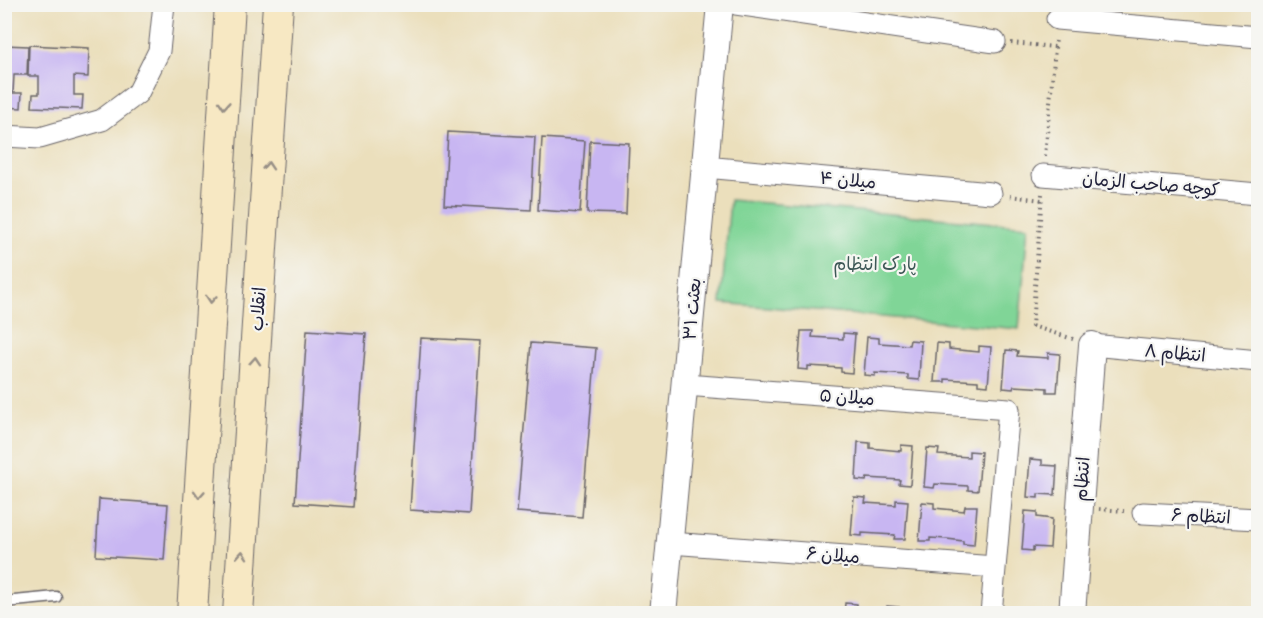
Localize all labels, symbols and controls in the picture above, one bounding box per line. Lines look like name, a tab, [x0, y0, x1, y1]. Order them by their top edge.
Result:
one-way arrow	[217, 100, 230, 109]
one-way arrow	[261, 161, 274, 171]
street label: میلان ۴	[819, 168, 877, 197]
street label: کوچه صاحب الزمان	[1081, 168, 1221, 205]
park label: پارک انتظام	[833, 254, 917, 279]
street label: بعثت ۳۱	[679, 277, 710, 341]
street label: انقلاب	[246, 286, 275, 332]
one-way arrow	[205, 295, 218, 304]
street label: انتظام ۸	[1143, 340, 1206, 371]
one-way arrow	[248, 356, 261, 365]
street label: میلان ۵	[818, 385, 875, 414]
street label: انتظام	[1070, 456, 1099, 502]
one-way arrow	[193, 490, 206, 499]
street label: انتظام ۶	[1170, 504, 1231, 533]
street label: میلان ۶	[805, 543, 861, 572]
one-way arrow	[235, 551, 248, 560]

